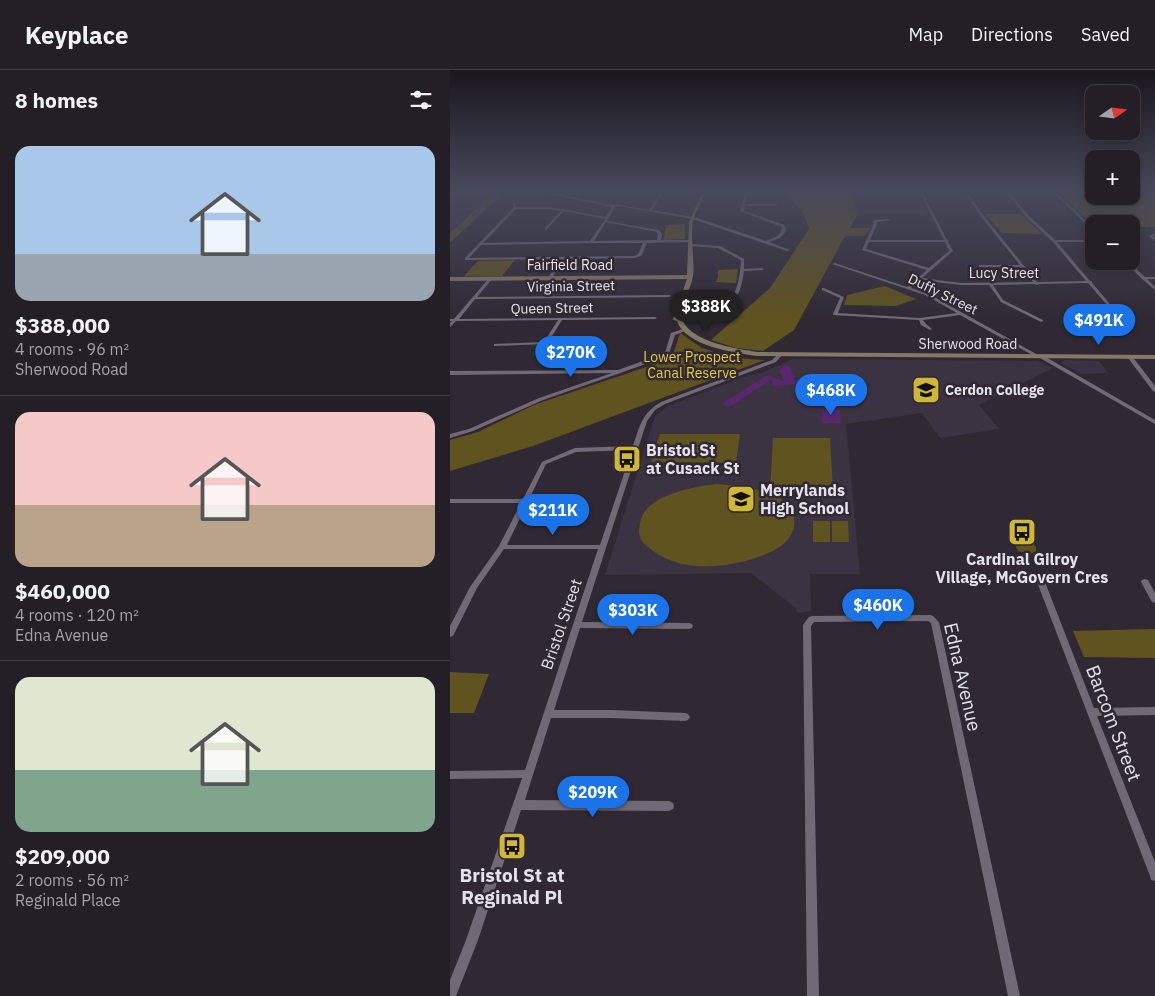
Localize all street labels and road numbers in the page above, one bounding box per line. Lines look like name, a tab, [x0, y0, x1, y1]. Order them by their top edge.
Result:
street label: Fairfield Road	[527, 256, 613, 274]
street label: Lucy Street	[969, 264, 1039, 282]
street label: Duffy Street	[905, 269, 981, 319]
street label: Virginia Street	[527, 276, 615, 296]
street label: Queen Street	[510, 298, 594, 318]
street label: Sherwood Road	[919, 335, 1017, 353]
street label: Bristol Street	[536, 576, 586, 672]
street label: Edna Avenue	[939, 620, 987, 734]
street label: Barcom Street	[1081, 661, 1147, 785]

